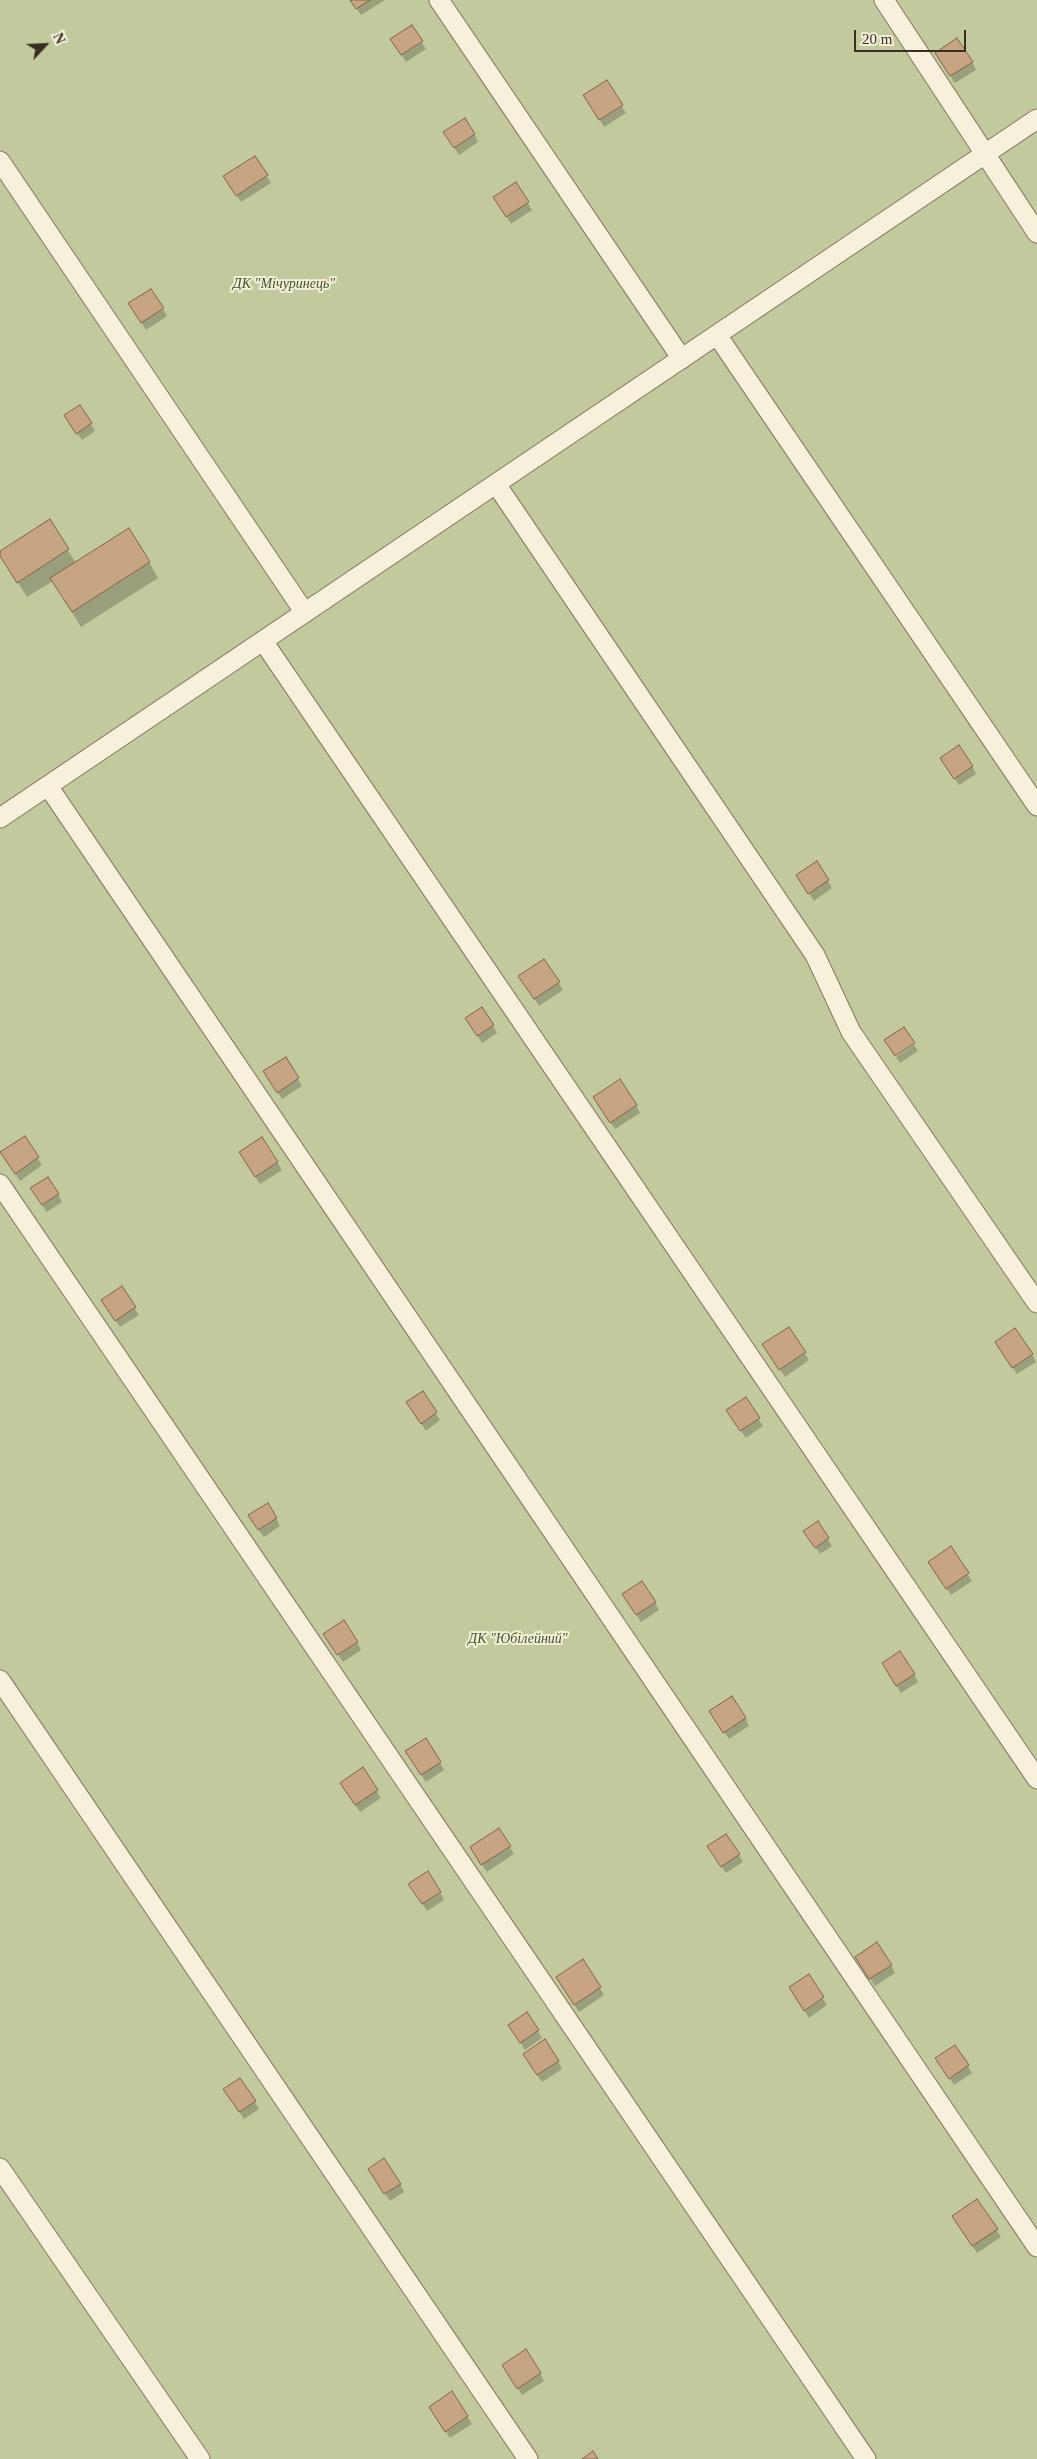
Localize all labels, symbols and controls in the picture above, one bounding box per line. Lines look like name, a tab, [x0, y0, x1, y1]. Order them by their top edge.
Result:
north arrow	[20, 20, 70, 70]
scale bar	[857, 20, 970, 52]
text: N	[50, 31, 68, 46]
text: 20 m	[862, 31, 892, 47]
park label: ДК "Мічуринець"	[233, 276, 335, 292]
park label: ДК "Юбілейний"	[468, 1631, 568, 1647]

